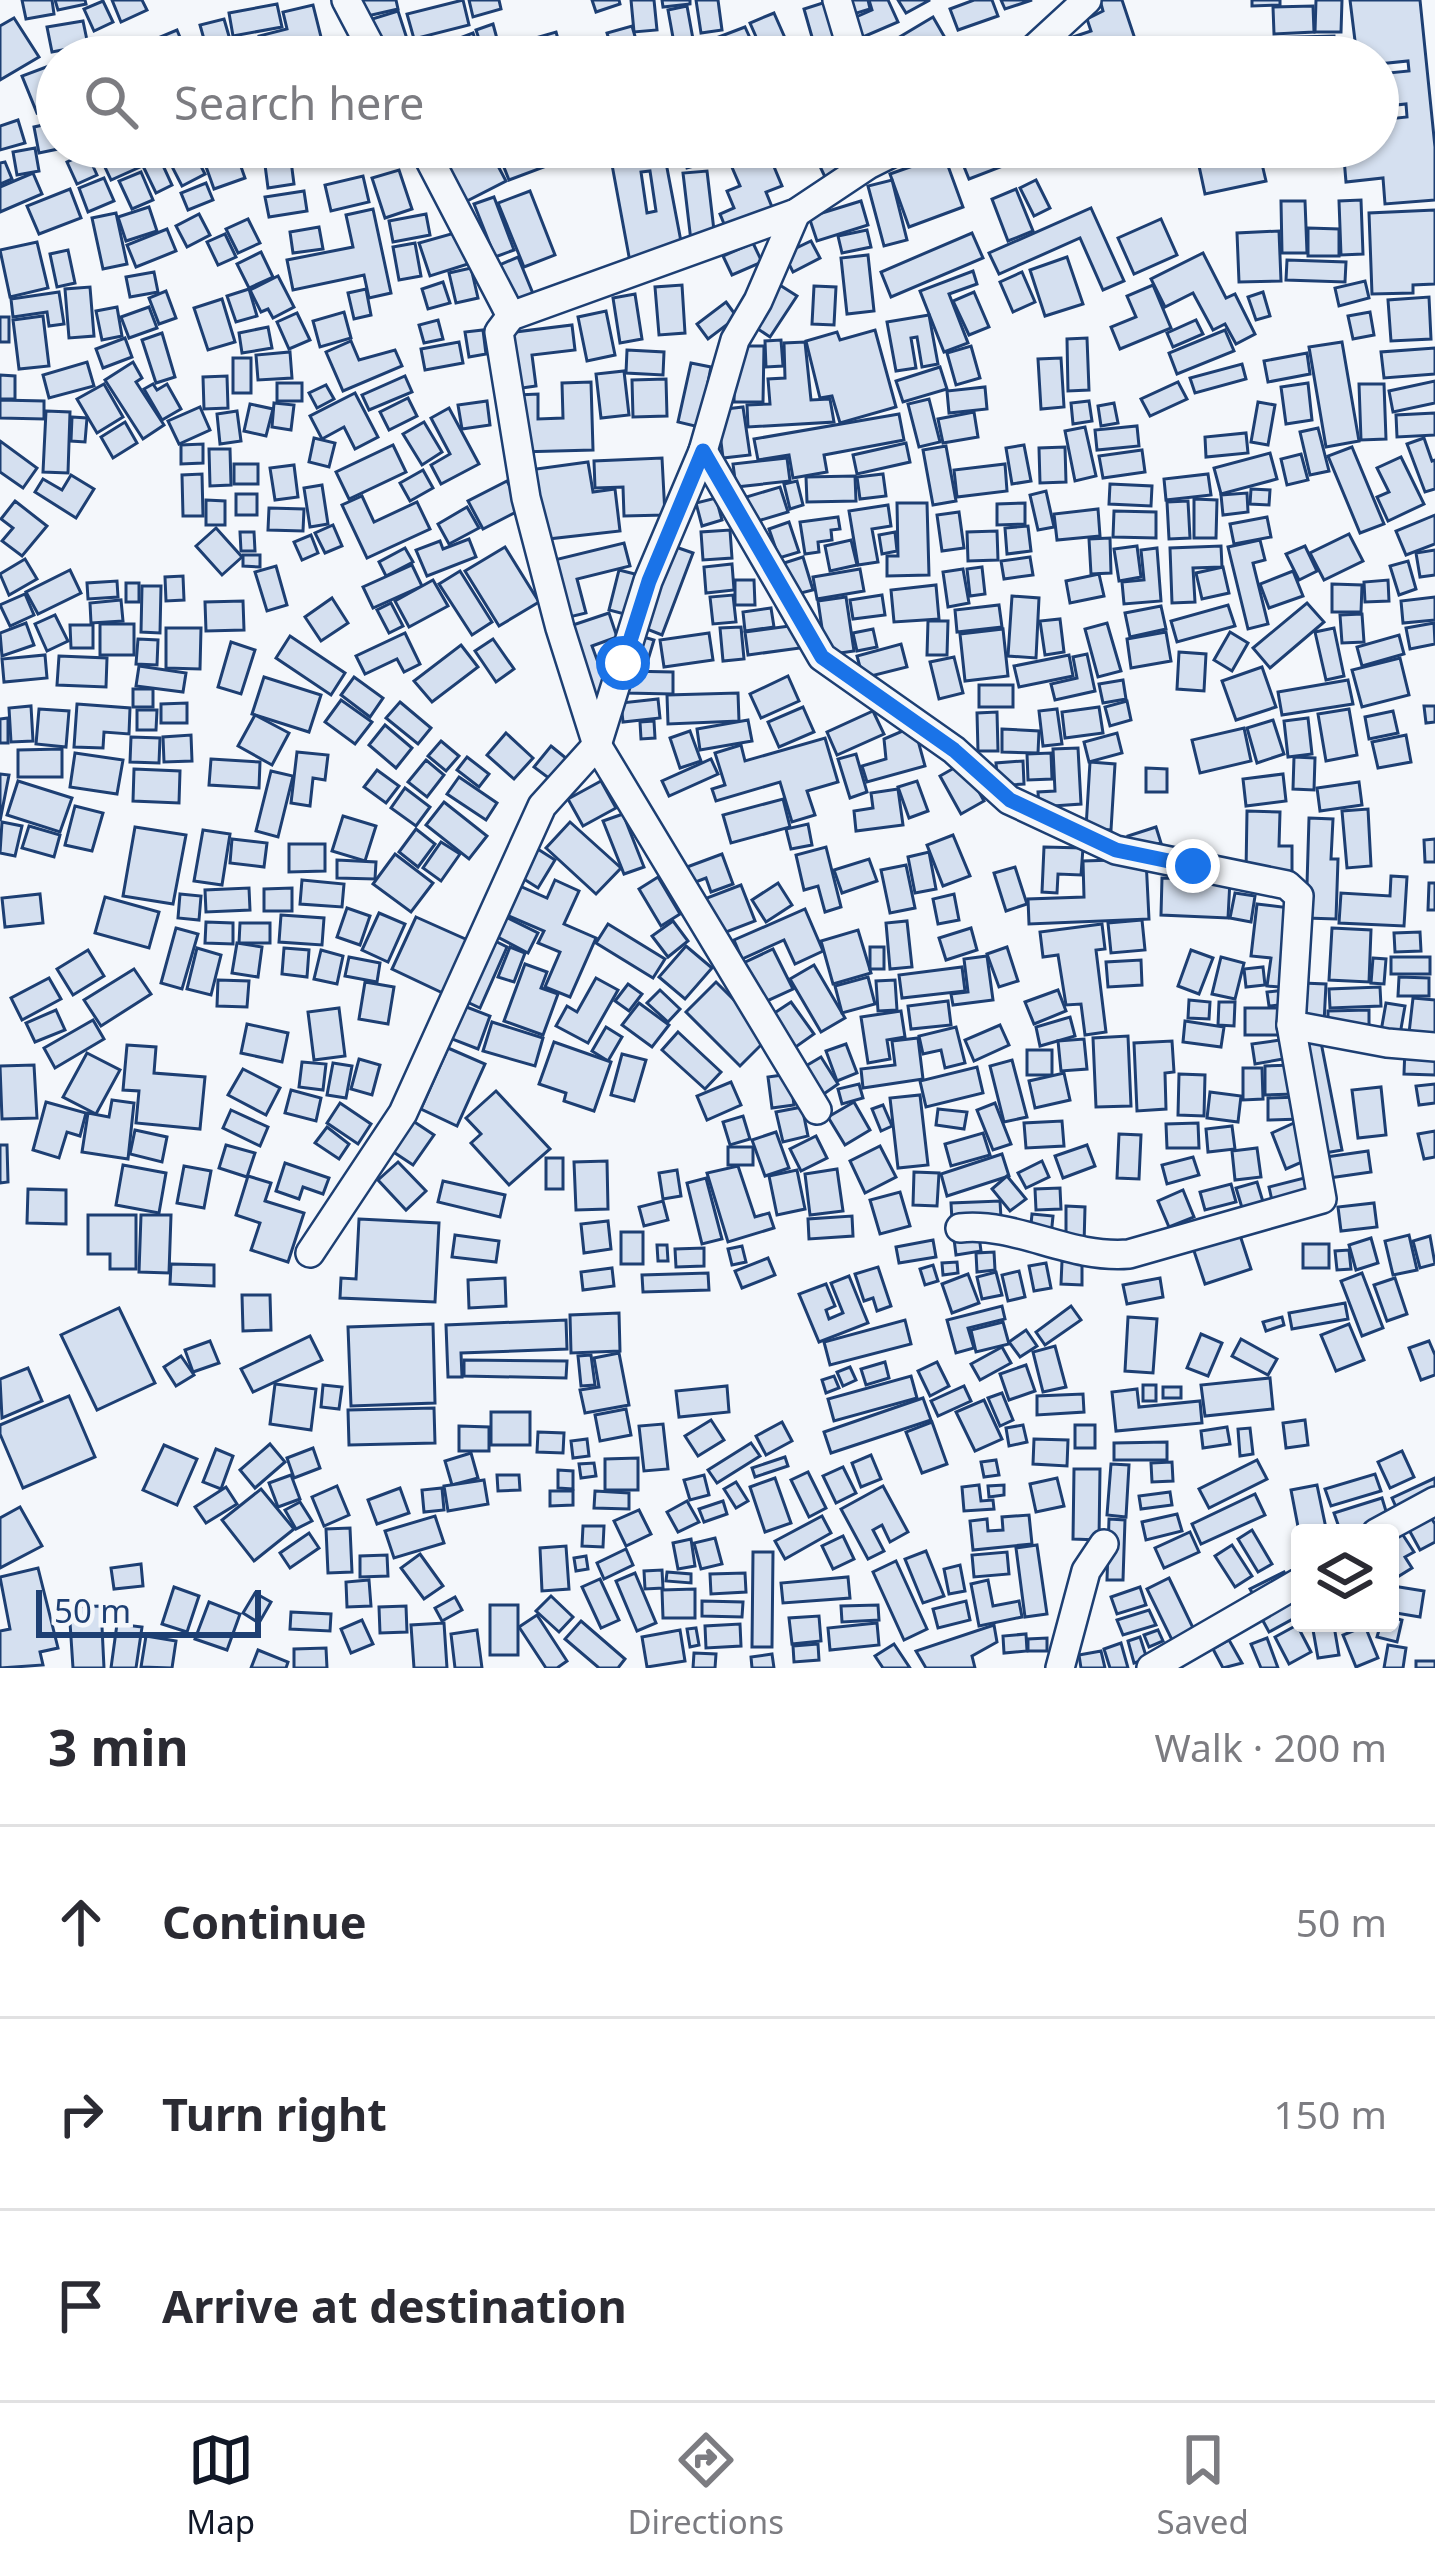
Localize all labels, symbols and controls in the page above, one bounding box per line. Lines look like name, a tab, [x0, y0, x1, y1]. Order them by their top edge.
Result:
search box	[36, 36, 1399, 168]
icon: search	[78, 69, 144, 135]
text: Search here	[174, 72, 424, 133]
route start	[596, 636, 650, 690]
route end	[1166, 839, 1220, 893]
map controls	[1291, 1524, 1399, 1632]
button: layers	[1291, 1524, 1399, 1632]
scale bar	[36, 1584, 261, 1637]
text: 50 m	[54, 1588, 131, 1633]
text: 3 min	[48, 1711, 189, 1781]
text: Walk · 200 m	[1154, 1720, 1387, 1773]
icon: ahead	[48, 1889, 114, 1955]
text: Continue	[162, 1891, 367, 1952]
text: 50 m	[1296, 1895, 1387, 1948]
icon: right	[48, 2081, 114, 2147]
text: Turn right	[162, 2083, 387, 2144]
text: 150 m	[1273, 2087, 1387, 2140]
icon: arrive	[48, 2273, 114, 2339]
text: Arrive at destination	[162, 2275, 627, 2336]
tab: Map	[186, 2427, 255, 2544]
tab: Directions	[627, 2427, 784, 2544]
tab: Saved	[1156, 2427, 1249, 2544]

